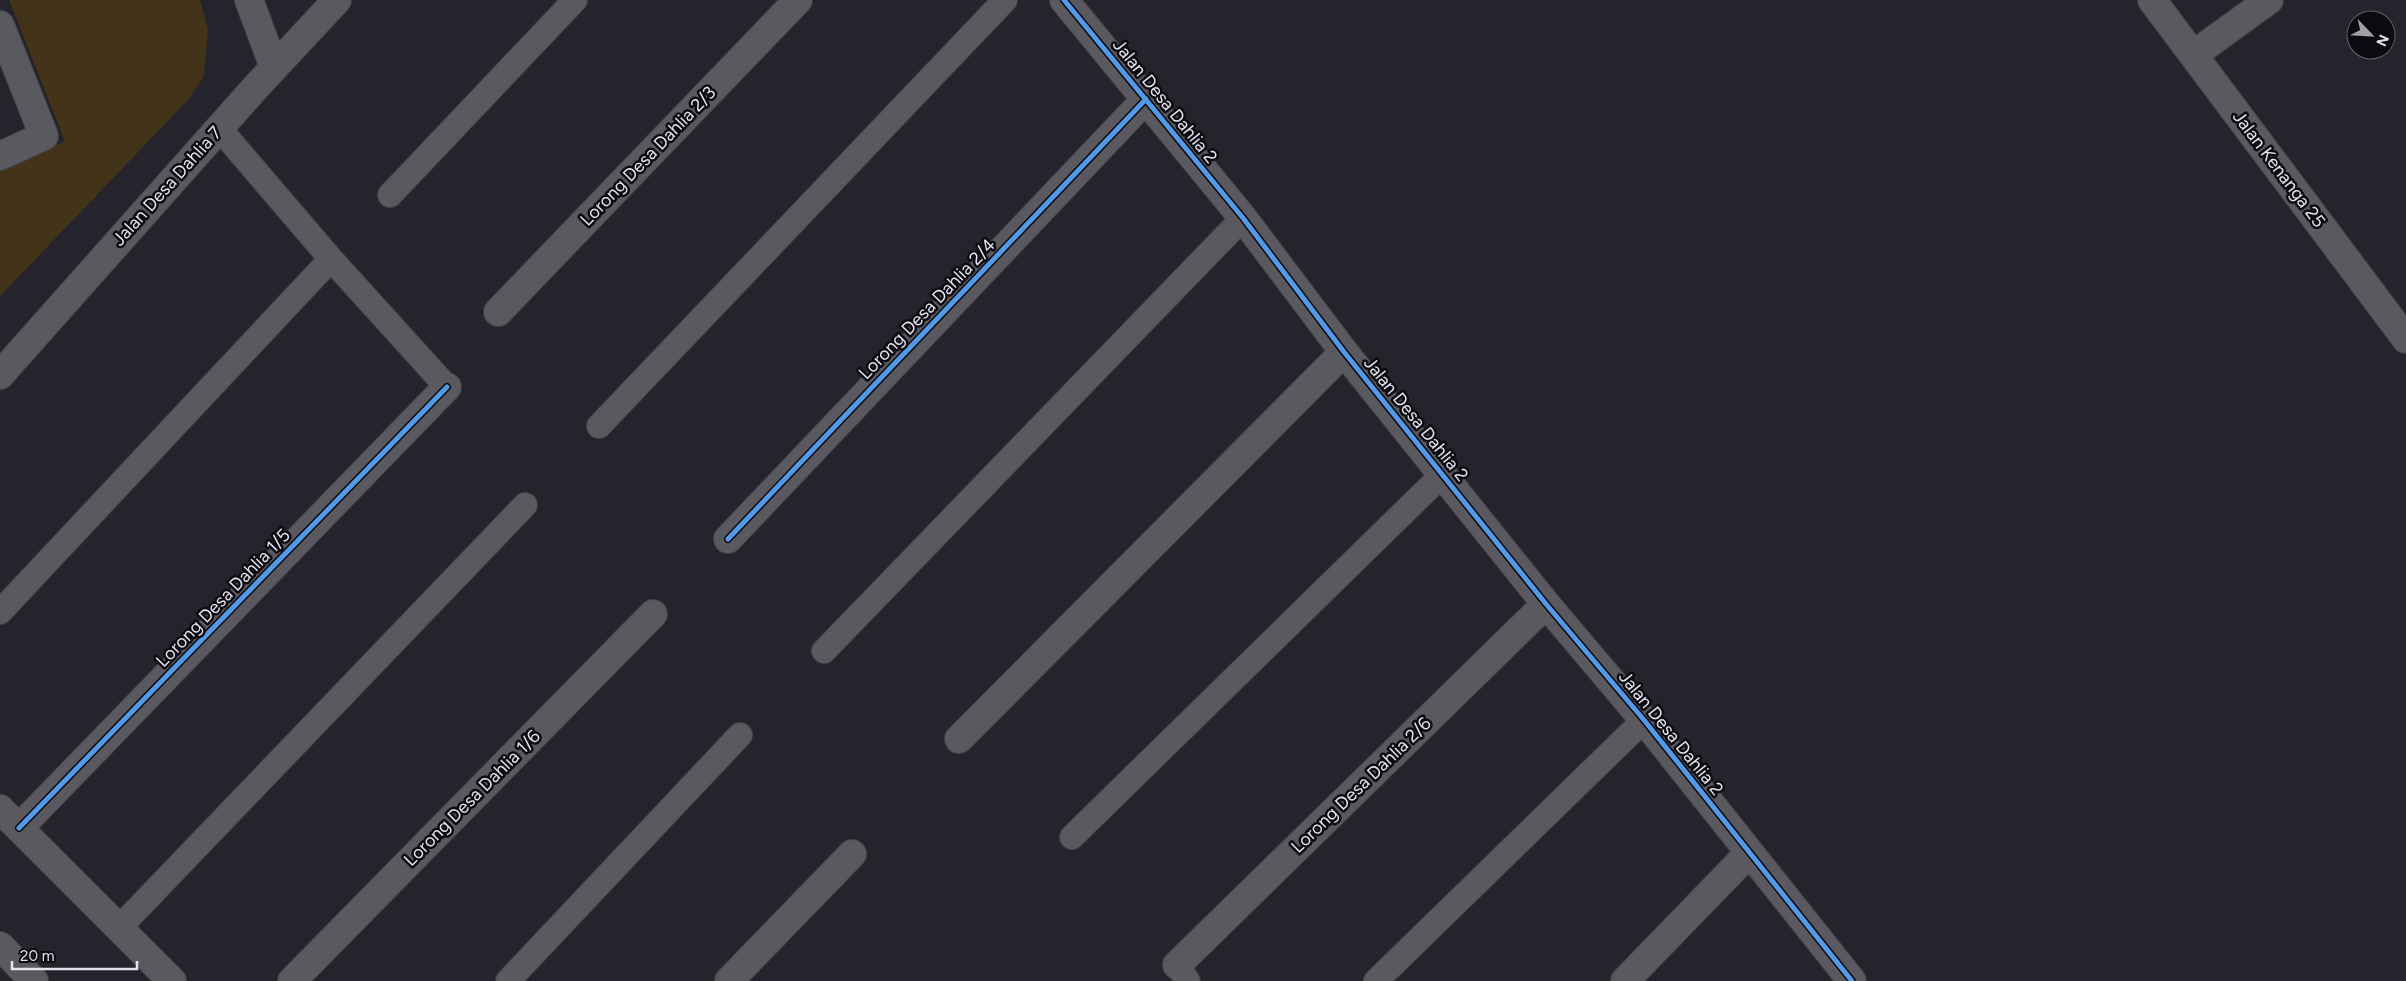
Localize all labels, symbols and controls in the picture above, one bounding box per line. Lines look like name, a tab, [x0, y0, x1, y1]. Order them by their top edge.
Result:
north arrow	[2346, 10, 2396, 60]
text: N	[2372, 32, 2392, 49]
street label: Jalan Desa Dahlia 2	[1108, 34, 1222, 168]
street label: Lorong Desa Dahlia 2/3	[576, 82, 720, 230]
street label: Jalan Kenanga 25	[2228, 106, 2330, 232]
street label: Jalan Desa Dahlia 7	[108, 121, 227, 250]
street label: Lorong Desa Dahlia 2/4	[854, 234, 1000, 384]
street label: Jalan Desa Dahlia 2	[1359, 352, 1473, 486]
street label: Lorong Desa Dahlia 1/5	[151, 524, 295, 672]
street label: Jalan Desa Dahlia 2	[1614, 666, 1728, 800]
street label: Lorong Desa Dahlia 2/6	[1286, 712, 1436, 858]
street label: Lorong Desa Dahlia 1/6	[399, 725, 545, 871]
scale bar	[12, 938, 138, 970]
text: 20 m	[20, 947, 54, 965]

